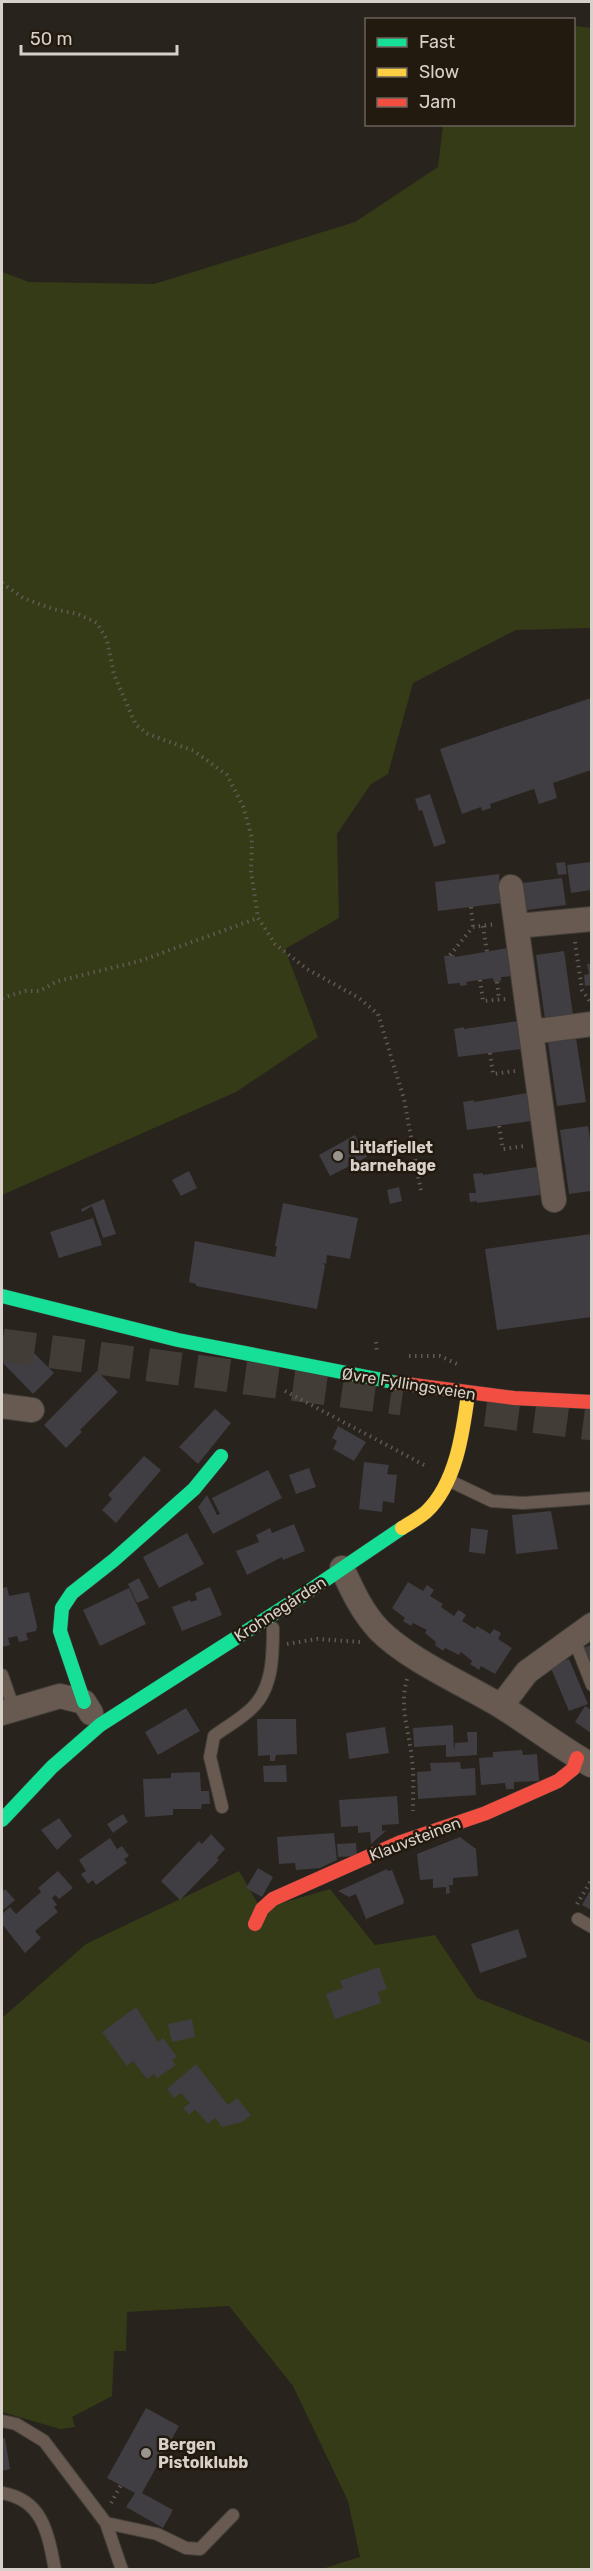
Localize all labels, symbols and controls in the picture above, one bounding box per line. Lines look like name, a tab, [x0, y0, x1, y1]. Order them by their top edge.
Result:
scale bar	[21, 18, 177, 56]
legend	[365, 18, 575, 126]
text: 50 m	[30, 28, 73, 50]
text: Fast	[419, 31, 455, 53]
text: Slow	[419, 61, 459, 83]
text: Jam	[419, 91, 456, 113]
place label: Litlafjellet barnehage	[350, 1138, 436, 1175]
marker: Litlafjellet barnehage	[331, 1149, 345, 1163]
street label: Øvre Fyllingsveien	[341, 1364, 477, 1404]
street label: Krohnegården	[231, 1572, 329, 1646]
street label: Klauvsteinen	[367, 1813, 463, 1865]
place label: Bergen Pistolklubb	[158, 2435, 248, 2472]
marker: Bergen Pistolklubb	[139, 2446, 153, 2460]

